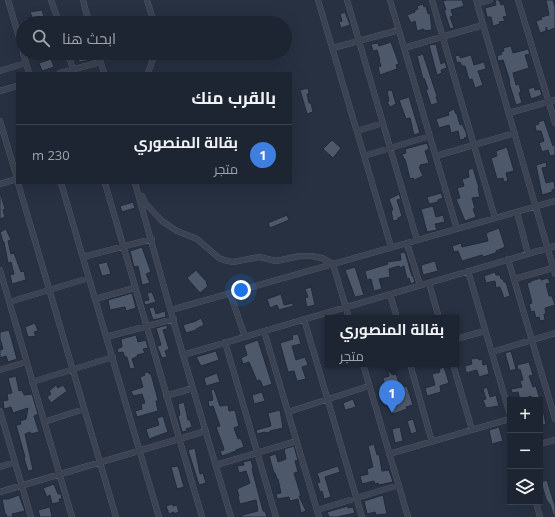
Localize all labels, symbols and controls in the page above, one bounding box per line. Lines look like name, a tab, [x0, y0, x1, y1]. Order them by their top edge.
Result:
search box	[16, 16, 292, 60]
icon: search	[30, 27, 52, 49]
text: ابحث هنا	[62, 28, 116, 48]
text: بالقرب منك	[191, 86, 276, 109]
text: بقالة المنصوري	[134, 132, 238, 152]
text: 230 m	[32, 146, 70, 164]
text: 1	[259, 146, 267, 164]
text: متجر	[214, 160, 238, 178]
your location	[231, 280, 251, 300]
popup	[325, 315, 459, 367]
text: بقالة المنصوري	[340, 319, 444, 339]
text: متجر	[340, 347, 364, 365]
pin: 1	[379, 380, 405, 413]
map controls	[507, 397, 543, 505]
button: +	[507, 397, 543, 433]
button: −	[507, 433, 543, 469]
button: layers	[507, 469, 543, 505]

